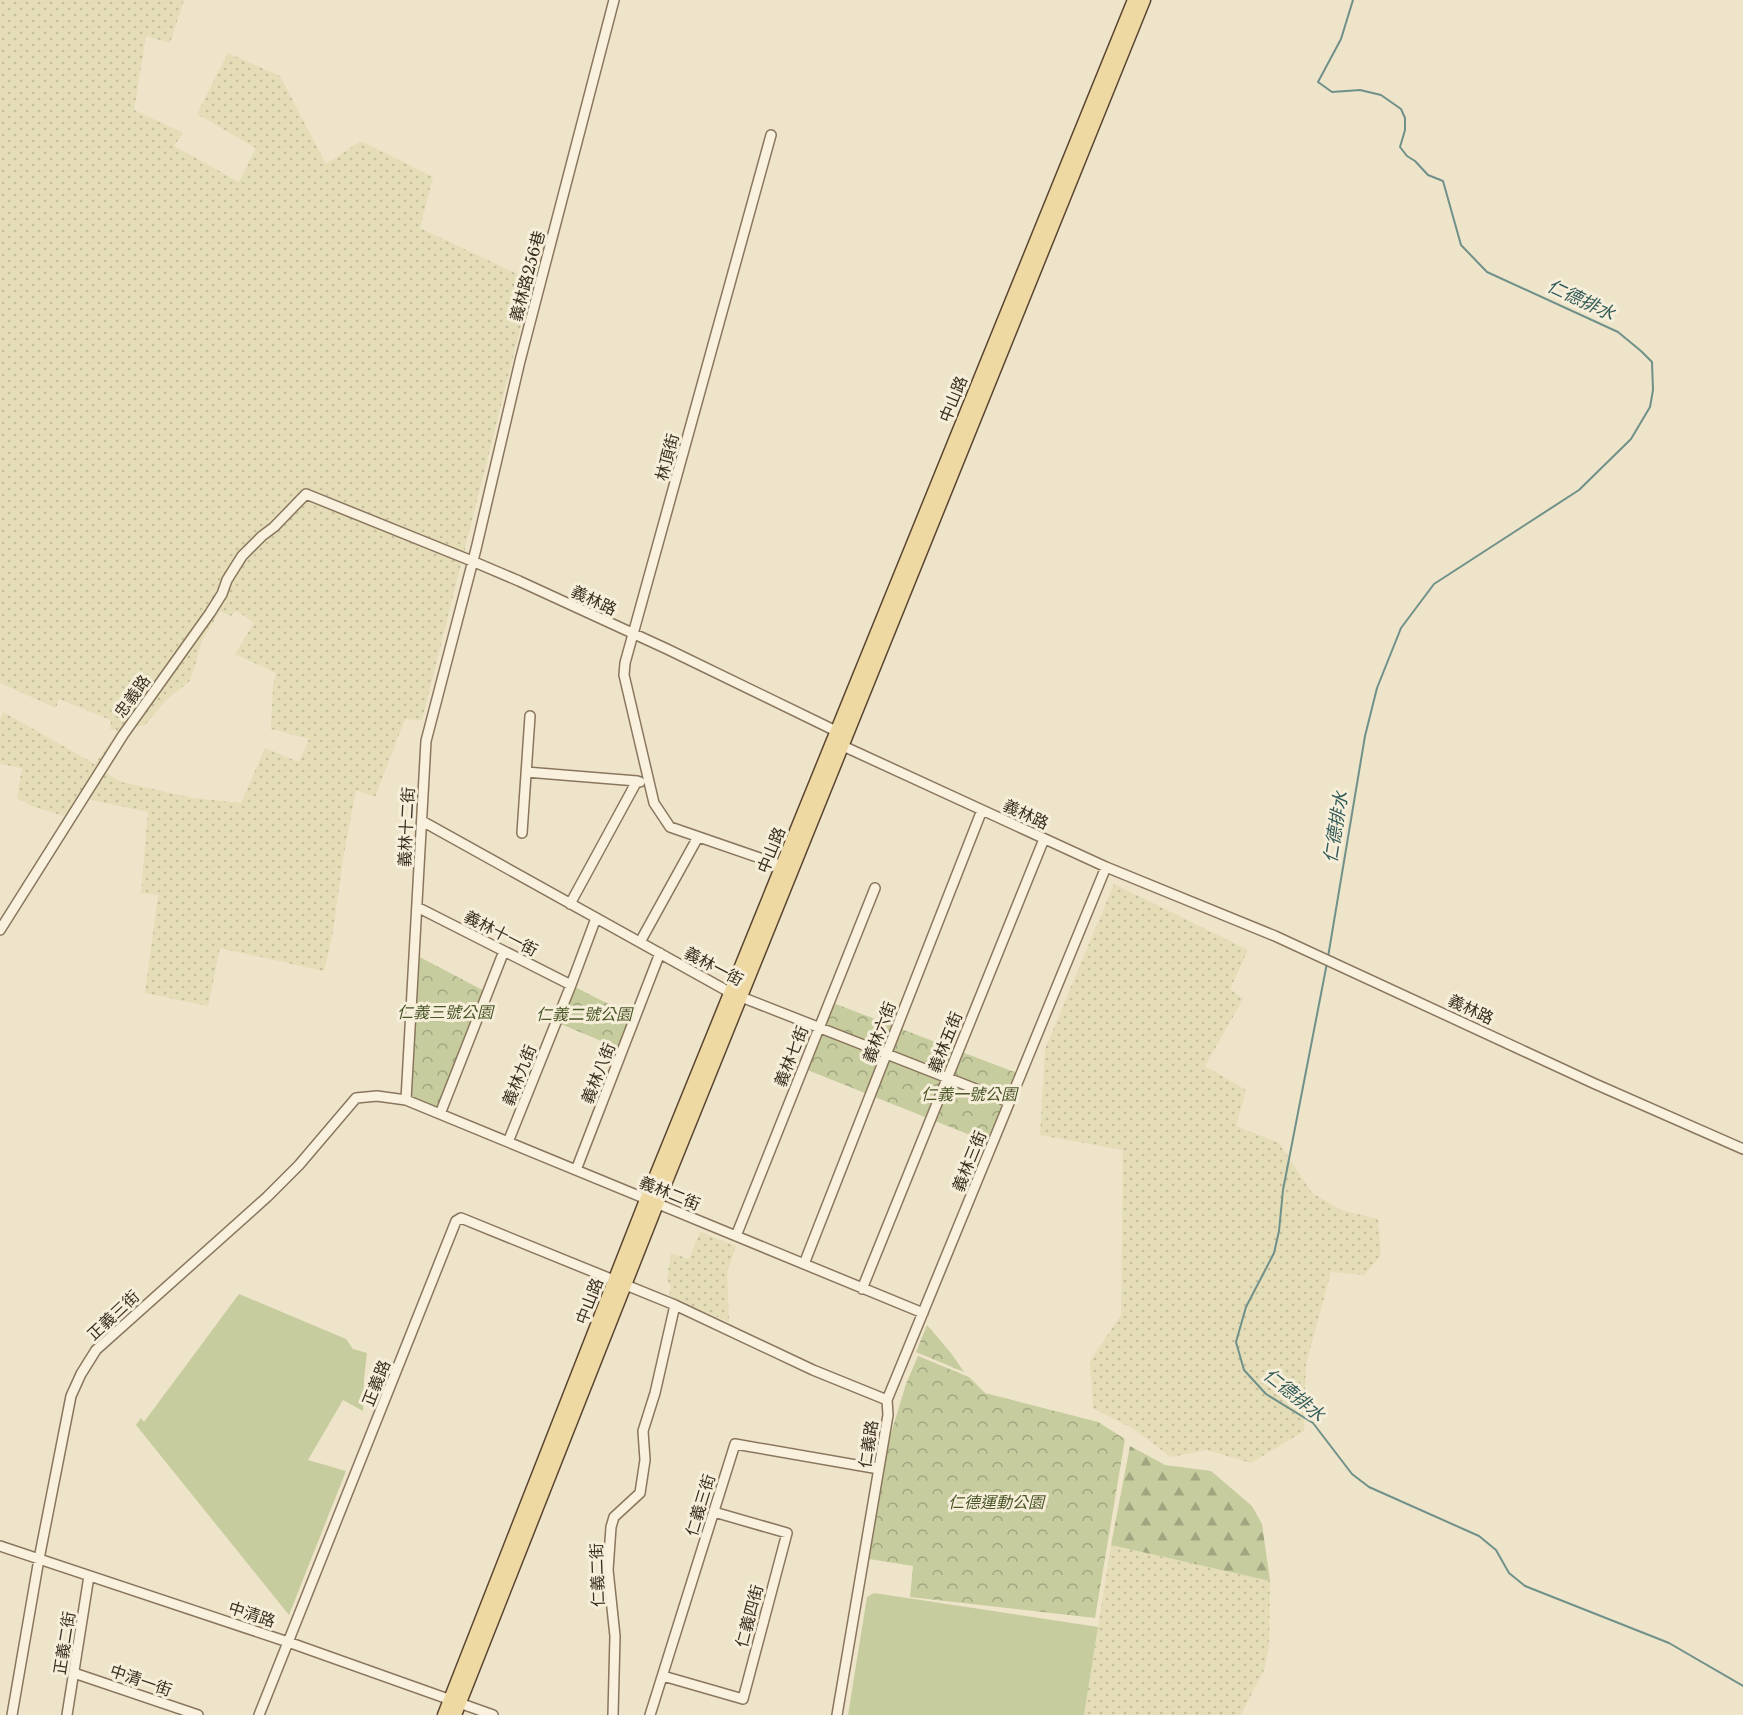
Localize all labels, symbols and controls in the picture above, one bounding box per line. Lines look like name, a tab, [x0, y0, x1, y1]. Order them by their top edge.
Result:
street label: 義林路256巷	[505, 228, 549, 324]
water label: 仁德排水	[1544, 275, 1619, 326]
street label: 中山路	[935, 373, 971, 425]
street label: 林頂街	[651, 431, 683, 483]
street label: 義林路	[568, 581, 620, 619]
street label: 忠義路	[110, 671, 154, 721]
street label: 義林十二街	[394, 787, 418, 867]
water label: 仁德排水	[1320, 789, 1353, 864]
street label: 義林路	[1000, 795, 1052, 833]
street label: 中山路	[753, 824, 789, 876]
street label: 義林十一街	[461, 906, 541, 960]
street label: 義林一街	[681, 942, 747, 990]
street label: 義林路	[1445, 990, 1497, 1028]
street label: 義林六街	[858, 999, 900, 1065]
park label: 仁義三號公園	[397, 1002, 495, 1022]
park label: 仁義二號公園	[536, 1004, 634, 1024]
street label: 義林五街	[924, 1009, 966, 1075]
street label: 義林七街	[770, 1023, 812, 1089]
street label: 義林八街	[577, 1040, 619, 1106]
street label: 義林九街	[498, 1042, 540, 1108]
park label: 仁義一號公園	[921, 1084, 1019, 1104]
street label: 義林三街	[948, 1128, 990, 1194]
street label: 義林二街	[637, 1172, 703, 1214]
street label: 中山路	[571, 1275, 607, 1327]
street label: 正義三街	[83, 1286, 143, 1344]
street label: 正義路	[358, 1357, 394, 1409]
water label: 仁德排水	[1259, 1364, 1330, 1427]
street label: 仁義路	[854, 1419, 882, 1469]
street label: 仁義三街	[681, 1471, 719, 1539]
park label: 仁德運動公園	[948, 1492, 1046, 1512]
street label: 仁義二街	[586, 1543, 608, 1607]
street label: 仁義四街	[731, 1582, 767, 1650]
street label: 中清路	[226, 1597, 278, 1631]
street label: 正義二街	[49, 1610, 79, 1676]
street label: 中清一街	[107, 1660, 175, 1700]

